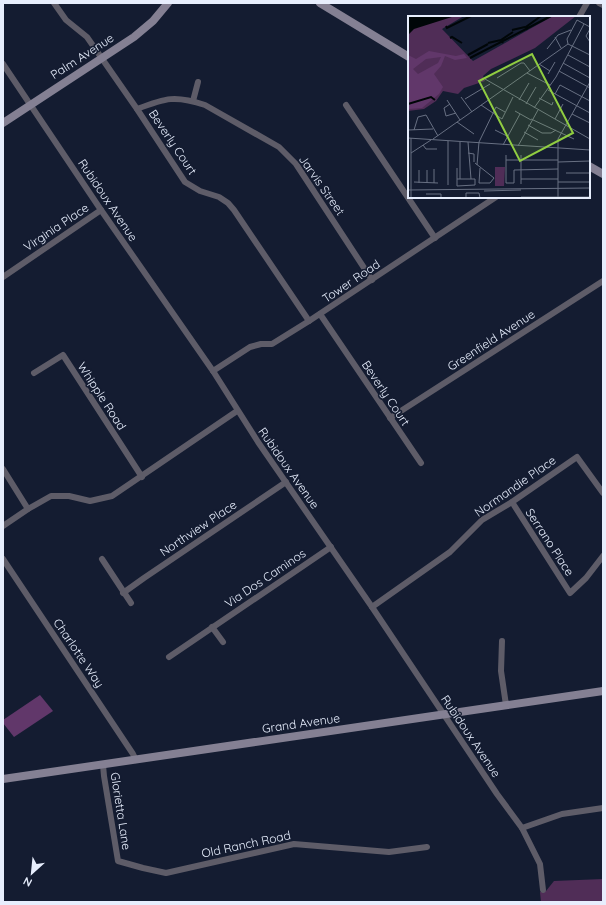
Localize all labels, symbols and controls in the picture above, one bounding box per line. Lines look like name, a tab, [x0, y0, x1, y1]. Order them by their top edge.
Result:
inset map	[408, 16, 590, 198]
street label: Palm Avenue	[48, 30, 117, 82]
street label: Beverly Court	[146, 107, 200, 177]
street label: Jarvis Street	[296, 152, 348, 218]
street label: Rubidoux Avenue	[75, 156, 141, 244]
street label: Virginia Place	[21, 200, 92, 254]
street label: Tower Road	[319, 256, 383, 306]
street label: Greenfield Avenue	[445, 306, 538, 374]
street label: Beverly Court	[359, 358, 413, 428]
street label: Whipple Road	[74, 359, 130, 433]
street label: Rubidoux Avenue	[255, 424, 323, 512]
street label: Normandie Place	[471, 452, 559, 520]
street label: Northview Place	[157, 497, 240, 559]
street label: Serrano Place	[523, 505, 578, 579]
street label: Via Dos Caminos	[222, 545, 309, 611]
street label: Charlotte Way	[50, 616, 108, 690]
street label: Rubidoux Avenue	[438, 692, 504, 780]
street label: Grand Avenue	[261, 710, 341, 736]
street label: Glorietta Lane	[107, 771, 135, 851]
street label: Old Ranch Road	[200, 827, 292, 861]
north arrow	[12, 853, 52, 893]
text: N	[21, 874, 34, 890]

